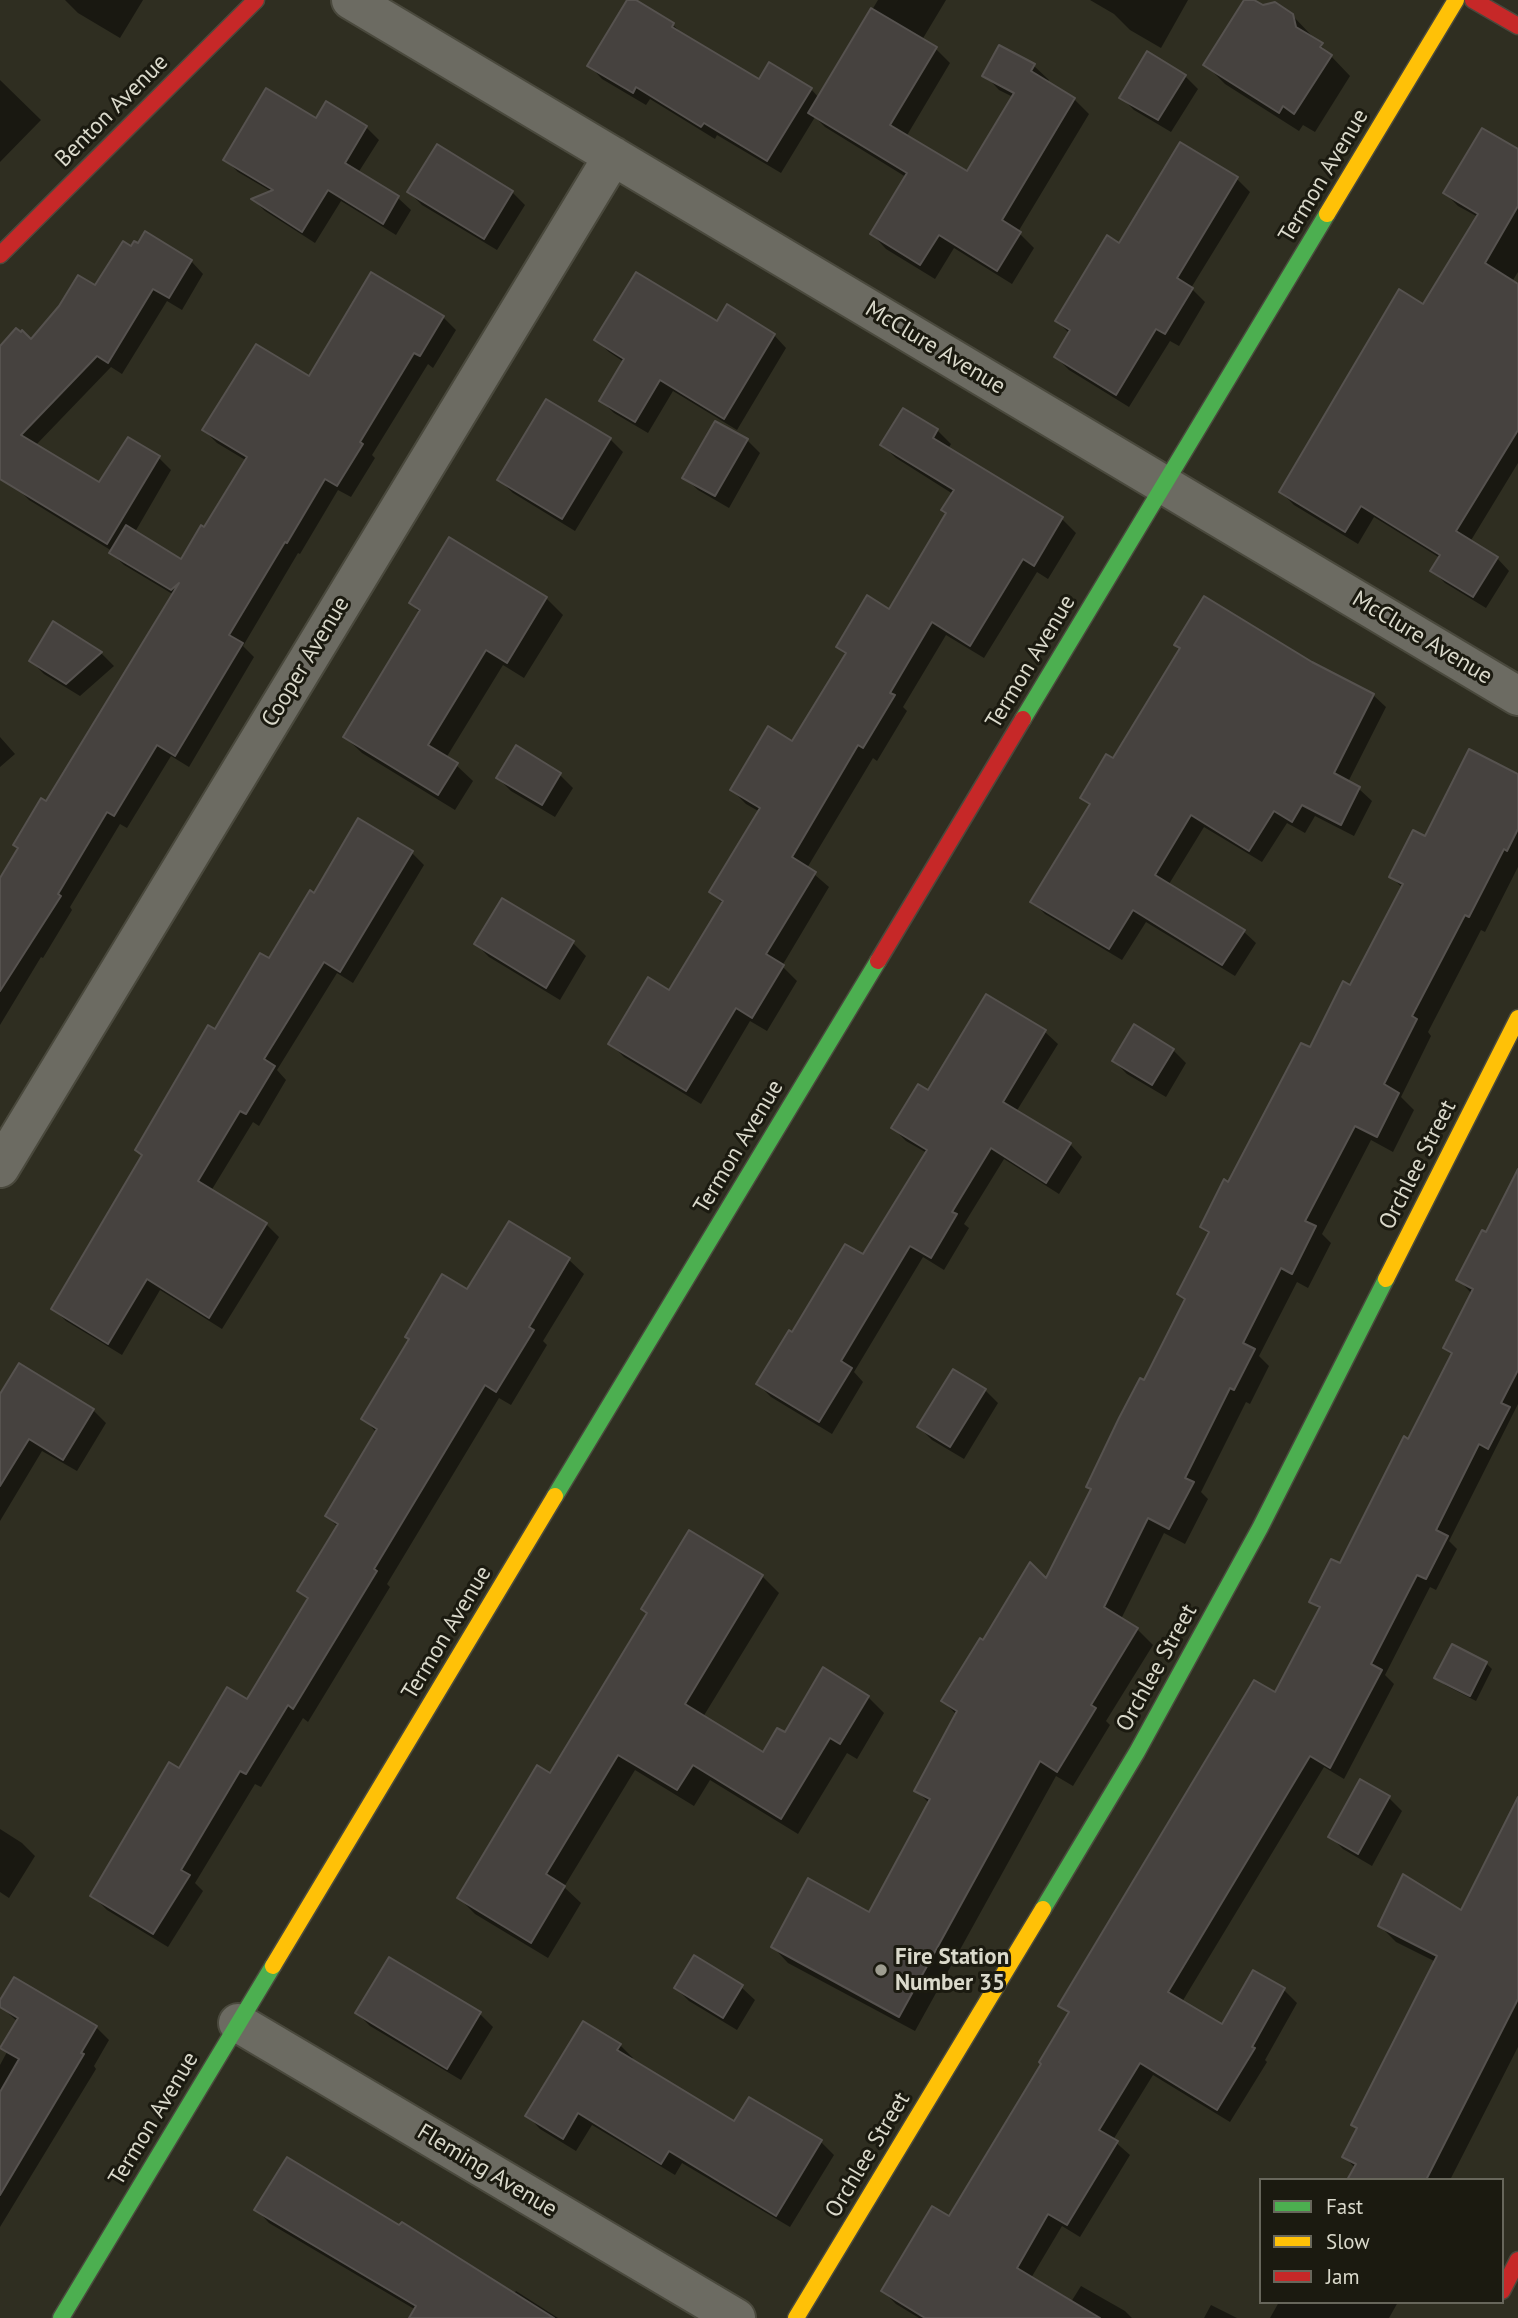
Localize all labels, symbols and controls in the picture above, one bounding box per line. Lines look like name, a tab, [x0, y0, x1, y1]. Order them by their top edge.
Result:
street label: Benton Avenue	[50, 49, 174, 173]
street label: Termon Avenue	[1273, 104, 1375, 248]
street label: McClure Avenue	[860, 295, 1010, 401]
street label: McClure Avenue	[1347, 585, 1497, 691]
street label: Termon Avenue	[980, 590, 1082, 734]
street label: Cooper Avenue	[256, 592, 356, 732]
street label: Termon Avenue	[688, 1075, 790, 1219]
street label: Orchlee Street	[1374, 1096, 1462, 1234]
street label: Termon Avenue	[396, 1561, 498, 1705]
street label: Orchlee Street	[1111, 1600, 1203, 1736]
place label: Fire Station Number 35	[895, 1943, 1009, 1997]
marker: Fire Station Number 35	[873, 1962, 889, 1978]
street label: Termon Avenue	[103, 2047, 205, 2191]
street label: Orchlee Street	[820, 2087, 916, 2223]
street label: Fleming Avenue	[412, 2118, 562, 2224]
legend	[1259, 2178, 1504, 2304]
text: Fast	[1326, 2193, 1363, 2220]
text: Slow	[1326, 2228, 1370, 2255]
text: Jam	[1326, 2263, 1360, 2290]

